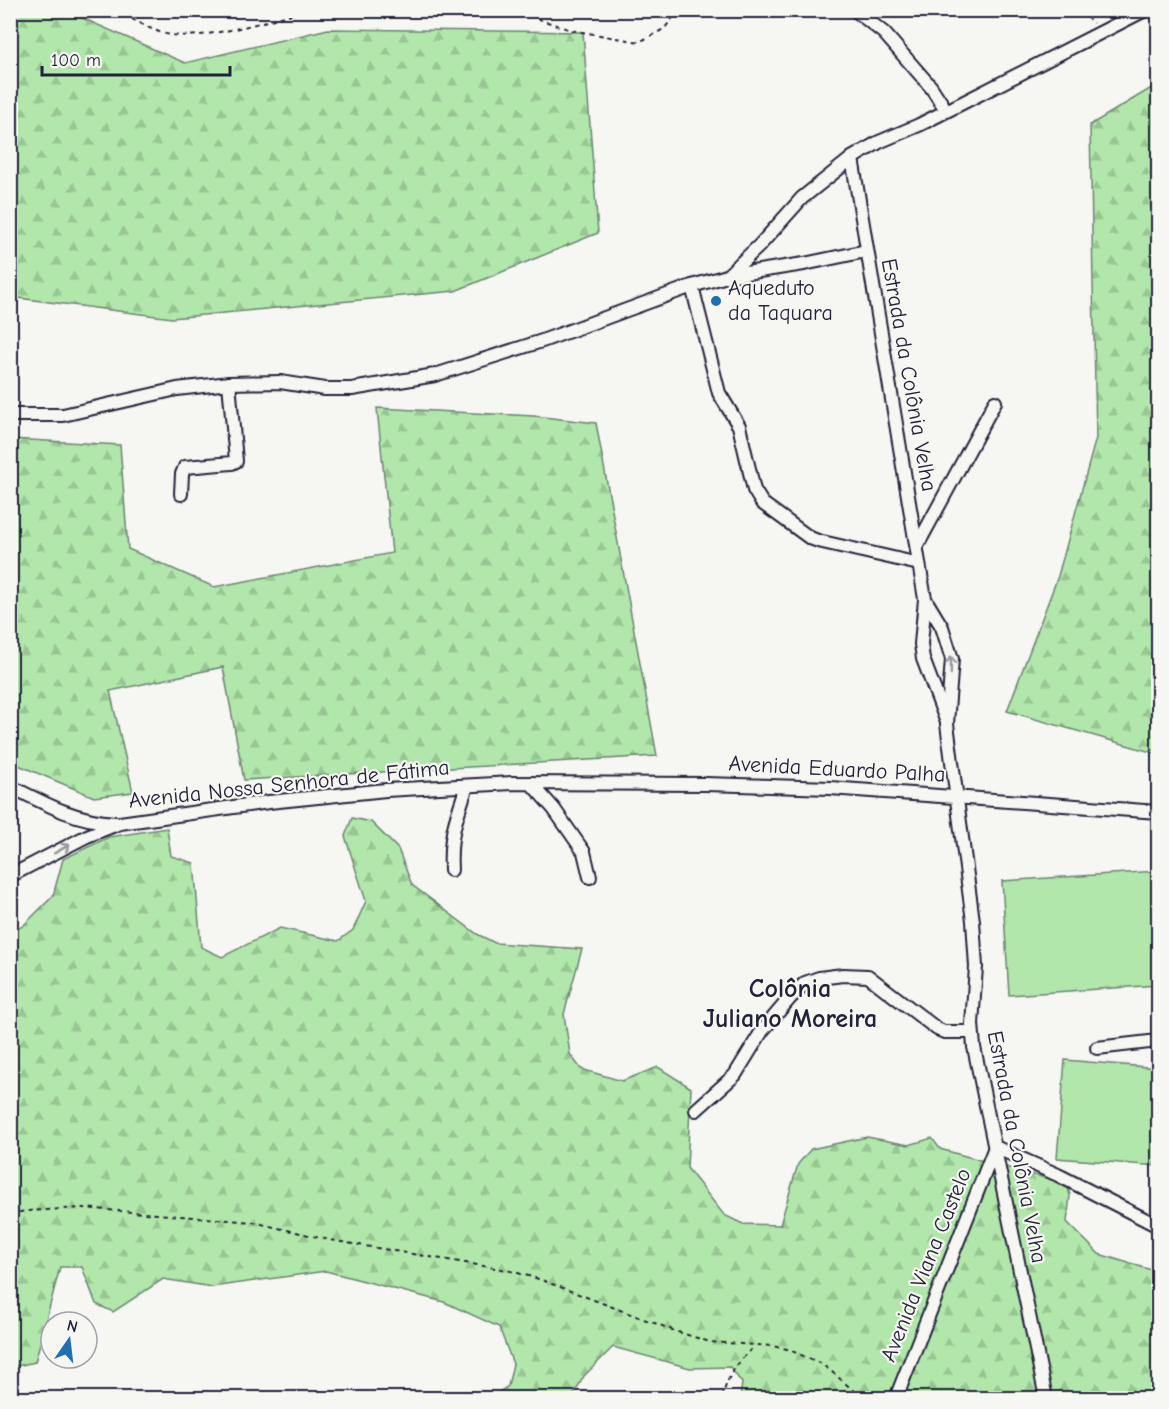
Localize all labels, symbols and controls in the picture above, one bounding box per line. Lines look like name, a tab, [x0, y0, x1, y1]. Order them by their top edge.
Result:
scale bar	[42, 39, 230, 77]
text: 100 m	[51, 50, 101, 71]
street label: Estrada da Colônia Velha	[876, 257, 942, 493]
place label: Aqueduto da Taquara	[728, 275, 833, 326]
marker: Aqueduto da Taquara	[709, 294, 723, 308]
one-way arrow	[945, 656, 956, 676]
street label: Avenida Eduardo Palha	[728, 750, 946, 788]
street label: Avenida Nossa Senhora de Fátima	[127, 754, 451, 814]
one-way arrow	[53, 843, 70, 855]
district label: Colônia Juliano Moreira	[703, 974, 877, 1034]
street label: Estrada da Colônia Velha	[982, 1029, 1052, 1265]
street label: Avenida Viana Castelo	[875, 1165, 977, 1365]
north arrow	[39, 1310, 99, 1370]
text: N	[65, 1316, 80, 1336]

